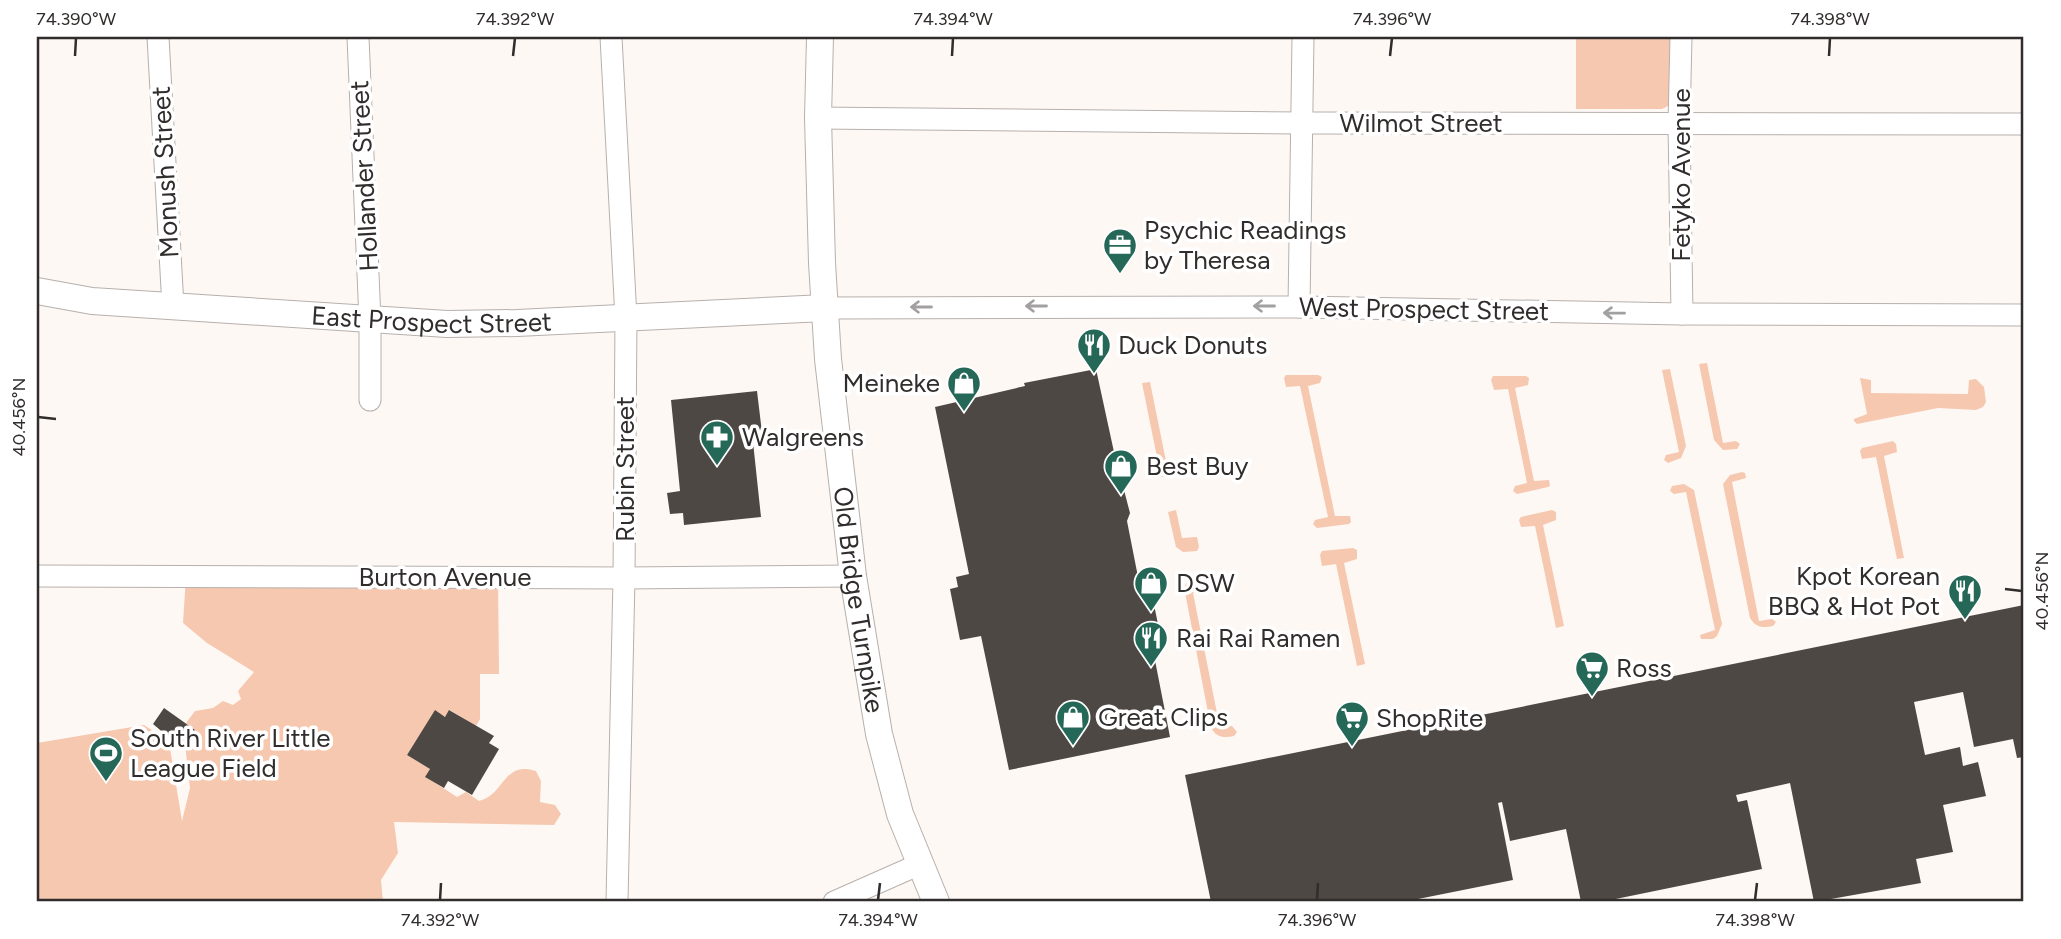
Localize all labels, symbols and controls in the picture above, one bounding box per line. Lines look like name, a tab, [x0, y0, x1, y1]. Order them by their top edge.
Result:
text: 74.390°W	[36, 8, 117, 30]
text: 74.392°W	[476, 8, 555, 30]
text: 74.394°W	[913, 8, 994, 30]
text: 74.396°W	[1353, 8, 1432, 30]
text: 74.398°W	[1790, 8, 1870, 30]
street label: Hollander Street	[343, 79, 385, 272]
street label: Monush Street	[145, 85, 185, 259]
street label: Fetyko Avenue	[1665, 88, 1697, 262]
street label: Wilmot Street	[1340, 107, 1503, 139]
place label: Psychic Readings by Theresa	[1144, 214, 1346, 276]
office icon: Psychic Readings by Theresa	[1101, 226, 1139, 275]
street label: West Prospect Street	[1299, 291, 1549, 327]
street label: East Prospect Street	[310, 299, 553, 340]
one-way arrow	[1025, 299, 1048, 313]
one-way arrow	[1252, 299, 1275, 313]
one-way arrow	[910, 300, 933, 314]
one-way arrow	[1602, 306, 1625, 319]
restaurant icon: Duck Donuts	[1075, 326, 1113, 375]
place label: Duck Donuts	[1118, 329, 1267, 361]
shop icon: Meineke	[945, 364, 983, 413]
place label: Meineke	[843, 367, 940, 399]
text: 40.456°N	[8, 378, 30, 456]
street label: Rubin Street	[609, 396, 641, 542]
pharmacy icon: Walgreens	[698, 418, 736, 467]
place label: Walgreens	[742, 421, 864, 453]
shop icon: Best Buy	[1102, 447, 1140, 496]
place label: Best Buy	[1146, 450, 1249, 482]
street label: Old Bridge Turnpike	[827, 485, 891, 715]
text: 40.456°N	[2031, 552, 2053, 630]
place label: Kpot Korean BBQ & Hot Pot	[1768, 560, 1940, 622]
street label: Burton Avenue	[359, 561, 531, 593]
shop icon: DSW	[1132, 564, 1170, 613]
place label: DSW	[1176, 567, 1235, 599]
restaurant icon: Kpot Korean BBQ & Hot Pot	[1946, 572, 1984, 621]
restaurant icon: Rai Rai Ramen	[1132, 619, 1170, 668]
place label: Rai Rai Ramen	[1176, 622, 1340, 654]
supermarket icon: Ross	[1573, 649, 1611, 698]
place label: Ross	[1616, 652, 1672, 684]
shop icon: Great Clips	[1054, 698, 1092, 747]
supermarket icon: ShopRite	[1333, 699, 1371, 748]
place label: Great Clips	[1098, 701, 1228, 733]
place label: ShopRite	[1376, 702, 1483, 734]
place label: South River Little League Field	[130, 722, 330, 784]
sports icon: South River Little League Field	[87, 734, 125, 783]
text: 74.392°W	[401, 909, 480, 931]
text: 74.394°W	[838, 909, 919, 931]
text: 74.396°W	[1278, 909, 1357, 931]
text: 74.398°W	[1715, 909, 1795, 931]

